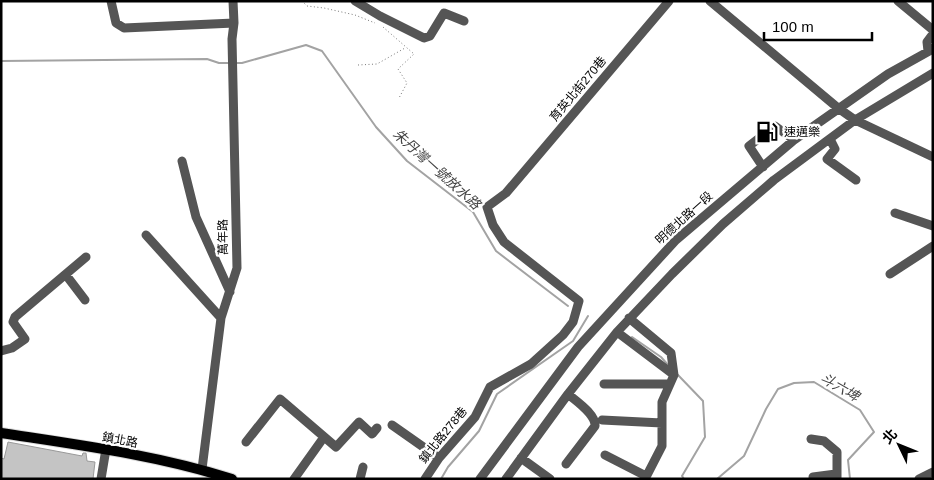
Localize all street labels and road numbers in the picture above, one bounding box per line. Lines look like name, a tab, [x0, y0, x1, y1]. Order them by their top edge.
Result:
street label: 育英北街270巷	[547, 54, 609, 124]
street label: 明德北路一段	[653, 189, 715, 247]
street label: 萬年路	[216, 219, 230, 255]
street label: 鎮北路278巷	[416, 404, 470, 466]
street label: 鎮北路	[101, 430, 139, 450]

